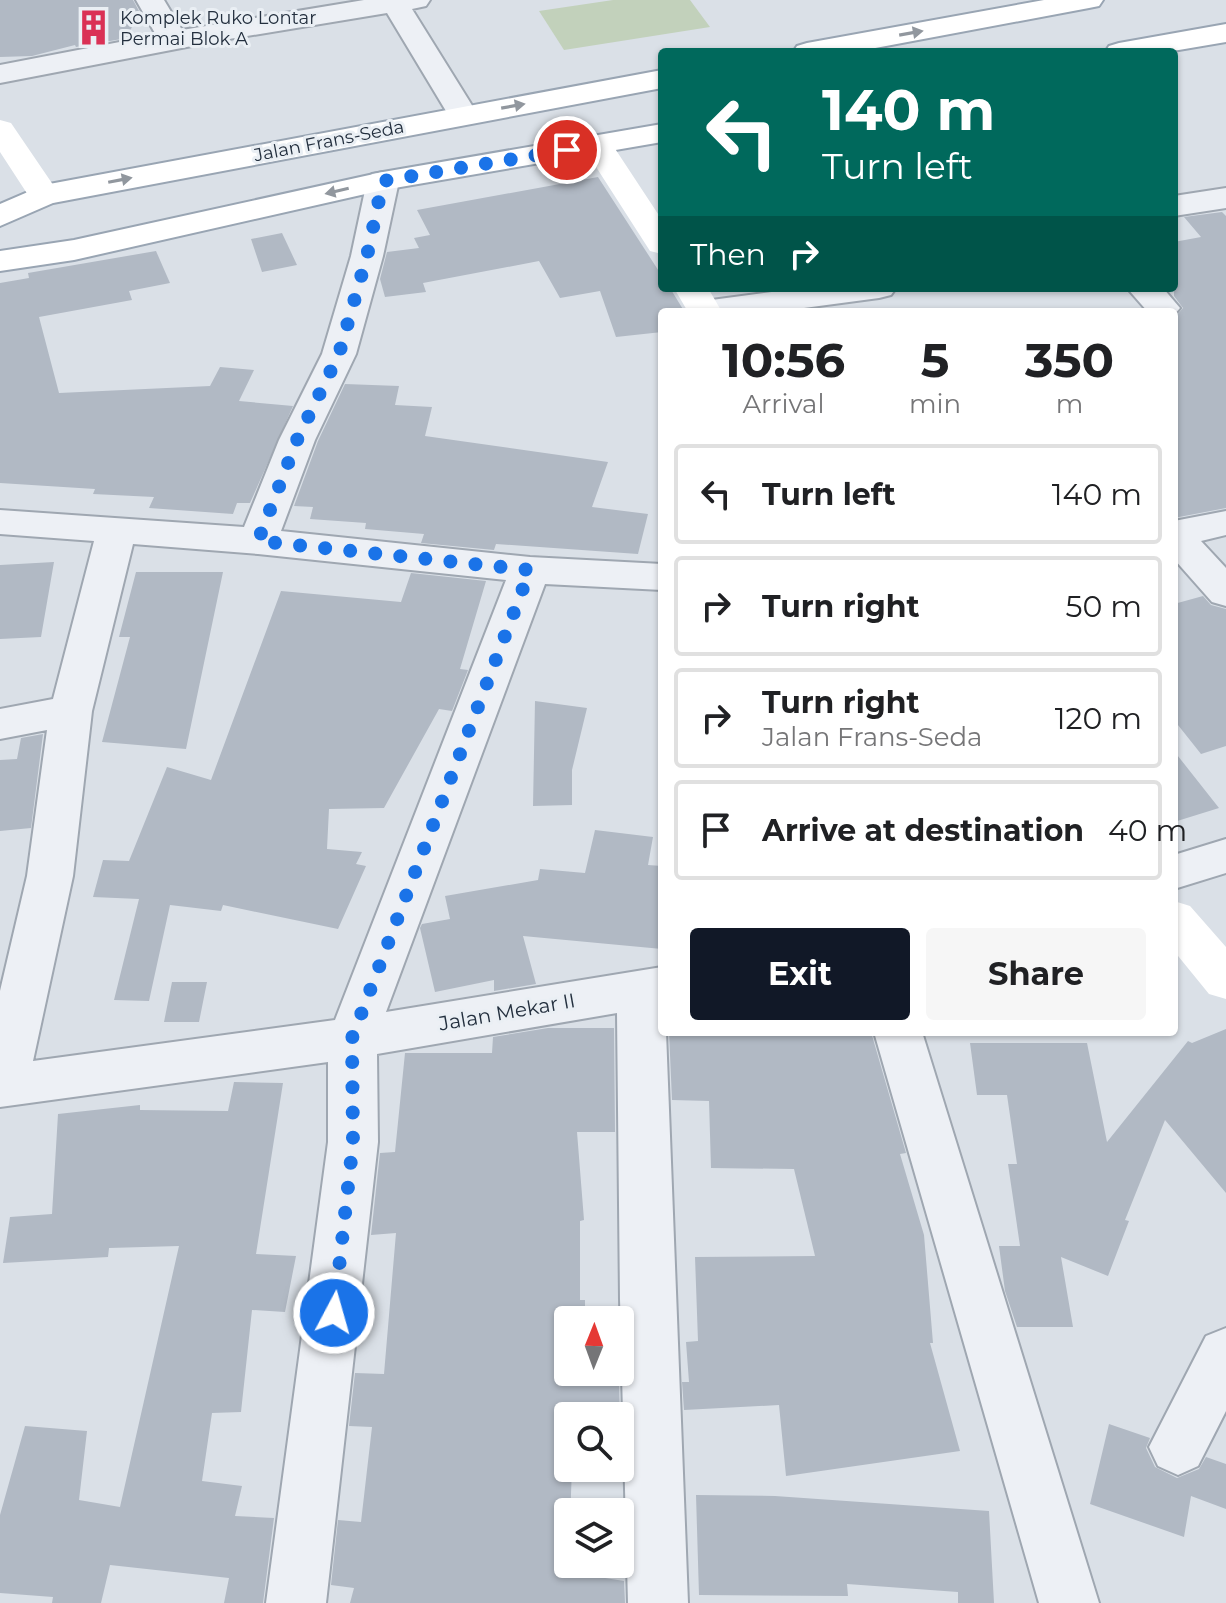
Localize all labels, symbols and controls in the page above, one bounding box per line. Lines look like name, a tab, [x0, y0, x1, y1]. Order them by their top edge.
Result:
place label: Komplek Ruko Lontar Permai Blok A	[120, 7, 316, 50]
building icon: Komplek Ruko Lontar Permai Blok A	[75, 9, 113, 47]
one-way arrow	[899, 26, 924, 38]
text: 140 m	[822, 76, 995, 144]
icon: left	[690, 80, 794, 184]
one-way arrow	[501, 100, 526, 112]
street label: Jalan Frans-Seda	[251, 116, 406, 167]
pin	[533, 116, 601, 184]
icon: arrive	[545, 128, 589, 172]
text: Turn left	[822, 144, 973, 188]
one-way arrow	[108, 174, 133, 186]
one-way arrow	[325, 185, 350, 198]
icon: right	[782, 232, 826, 276]
text: Then	[690, 236, 766, 273]
text: 10:56	[722, 331, 845, 389]
text: 5	[921, 331, 949, 389]
text: 350	[1025, 331, 1114, 389]
text: Arrival	[742, 388, 824, 420]
text: min	[909, 388, 961, 420]
text: m	[1056, 388, 1083, 420]
icon: left	[694, 472, 738, 516]
text: Turn left	[762, 476, 895, 513]
text: 140 m	[1052, 476, 1142, 513]
icon: right	[694, 584, 738, 628]
text: Turn right	[762, 588, 919, 625]
text: 50 m	[1065, 588, 1142, 625]
text: Turn right	[762, 684, 919, 721]
icon: right	[694, 696, 738, 740]
text: 120 m	[1055, 700, 1142, 737]
text: Jalan Frans-Seda	[762, 721, 982, 753]
icon: arrive	[694, 808, 738, 852]
text: Arrive at destination	[762, 812, 1084, 849]
text: 40 m	[1108, 812, 1187, 849]
button: Exit	[690, 928, 910, 1020]
button: Share	[926, 928, 1146, 1020]
street label: Jalan Mekar II	[436, 988, 577, 1036]
position arrow	[292, 1271, 376, 1355]
north arrow	[554, 1306, 634, 1386]
map controls	[554, 1306, 634, 1578]
button: search	[554, 1402, 634, 1482]
button: layers	[554, 1498, 634, 1578]

